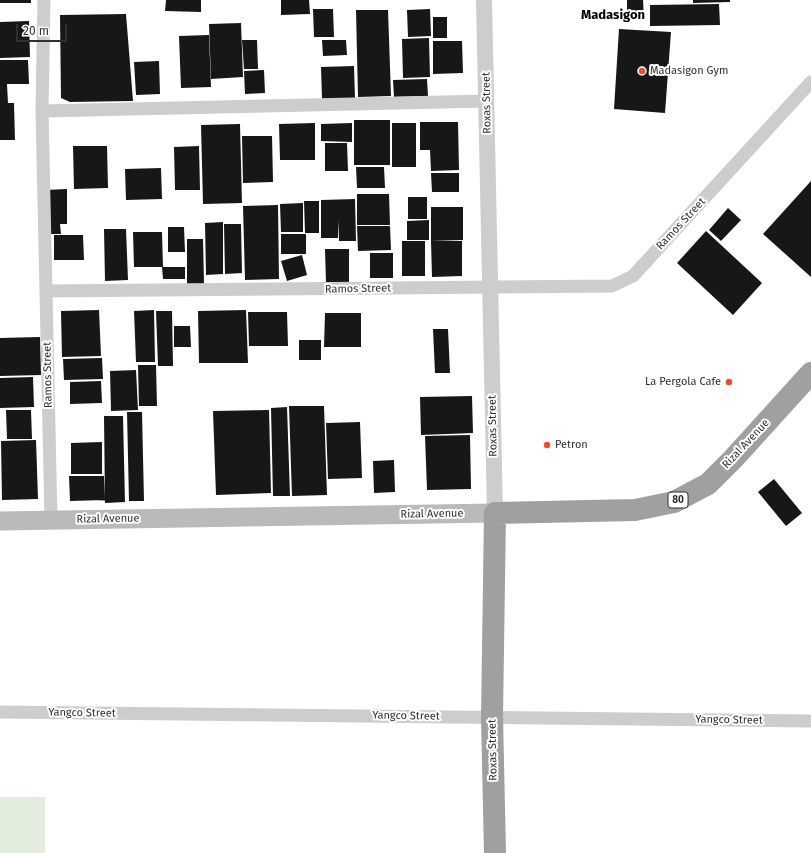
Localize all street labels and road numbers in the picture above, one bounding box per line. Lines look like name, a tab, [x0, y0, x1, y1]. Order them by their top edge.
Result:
street label: Roxas Street	[480, 72, 494, 134]
street label: Ramos Street	[654, 195, 708, 253]
street label: Ramos Street	[325, 282, 391, 296]
street label: Ramos Street	[41, 342, 55, 408]
street label: Roxas Street	[486, 395, 500, 457]
street label: Rizal Avenue	[720, 416, 772, 472]
road number: 80	[668, 492, 688, 508]
street label: Rizal Avenue	[400, 507, 464, 521]
street label: Rizal Avenue	[76, 512, 140, 526]
street label: Yangco Street	[48, 706, 116, 720]
street label: Yangco Street	[372, 709, 440, 723]
street label: Yangco Street	[695, 713, 763, 727]
street label: Roxas Street	[486, 719, 500, 781]

